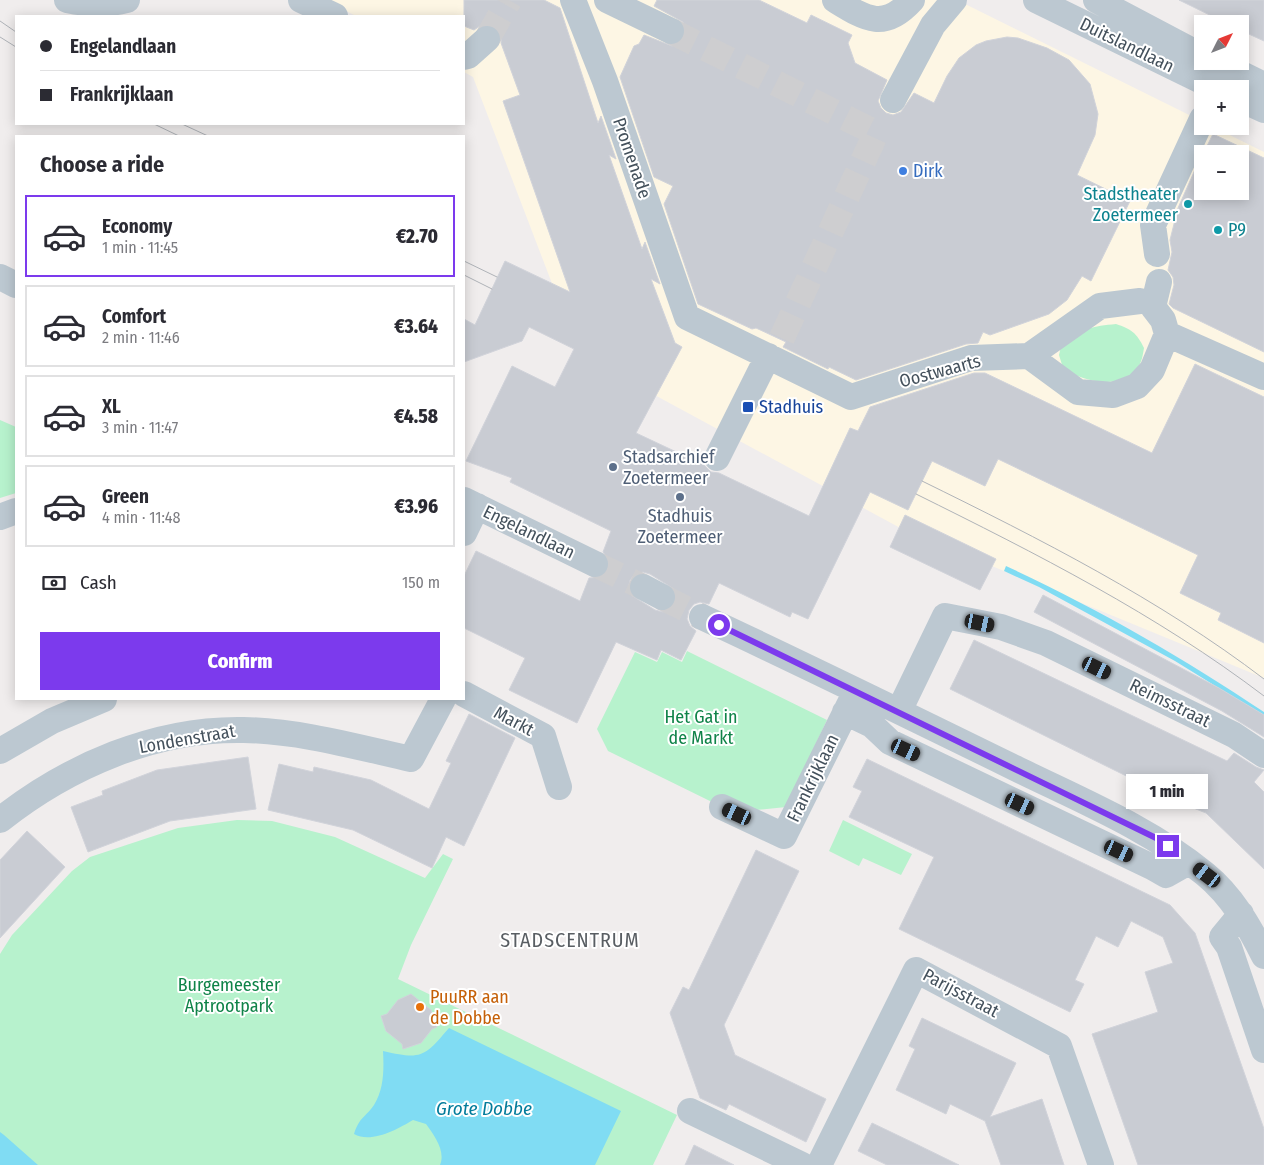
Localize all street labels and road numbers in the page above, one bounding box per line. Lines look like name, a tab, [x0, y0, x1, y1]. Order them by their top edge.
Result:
street label: Duitslandlaan	[1076, 13, 1178, 77]
street label: Promenade	[608, 115, 656, 201]
street label: Oostwaarts	[897, 350, 983, 392]
street label: Engelandlaan	[480, 500, 578, 564]
street label: Reimsstraat	[1126, 674, 1214, 732]
street label: Markt	[490, 701, 538, 741]
street label: Londenstraat	[137, 720, 237, 758]
street label: Frankrijklaan	[782, 730, 844, 826]
street label: Parijsstraat	[919, 964, 1003, 1022]

